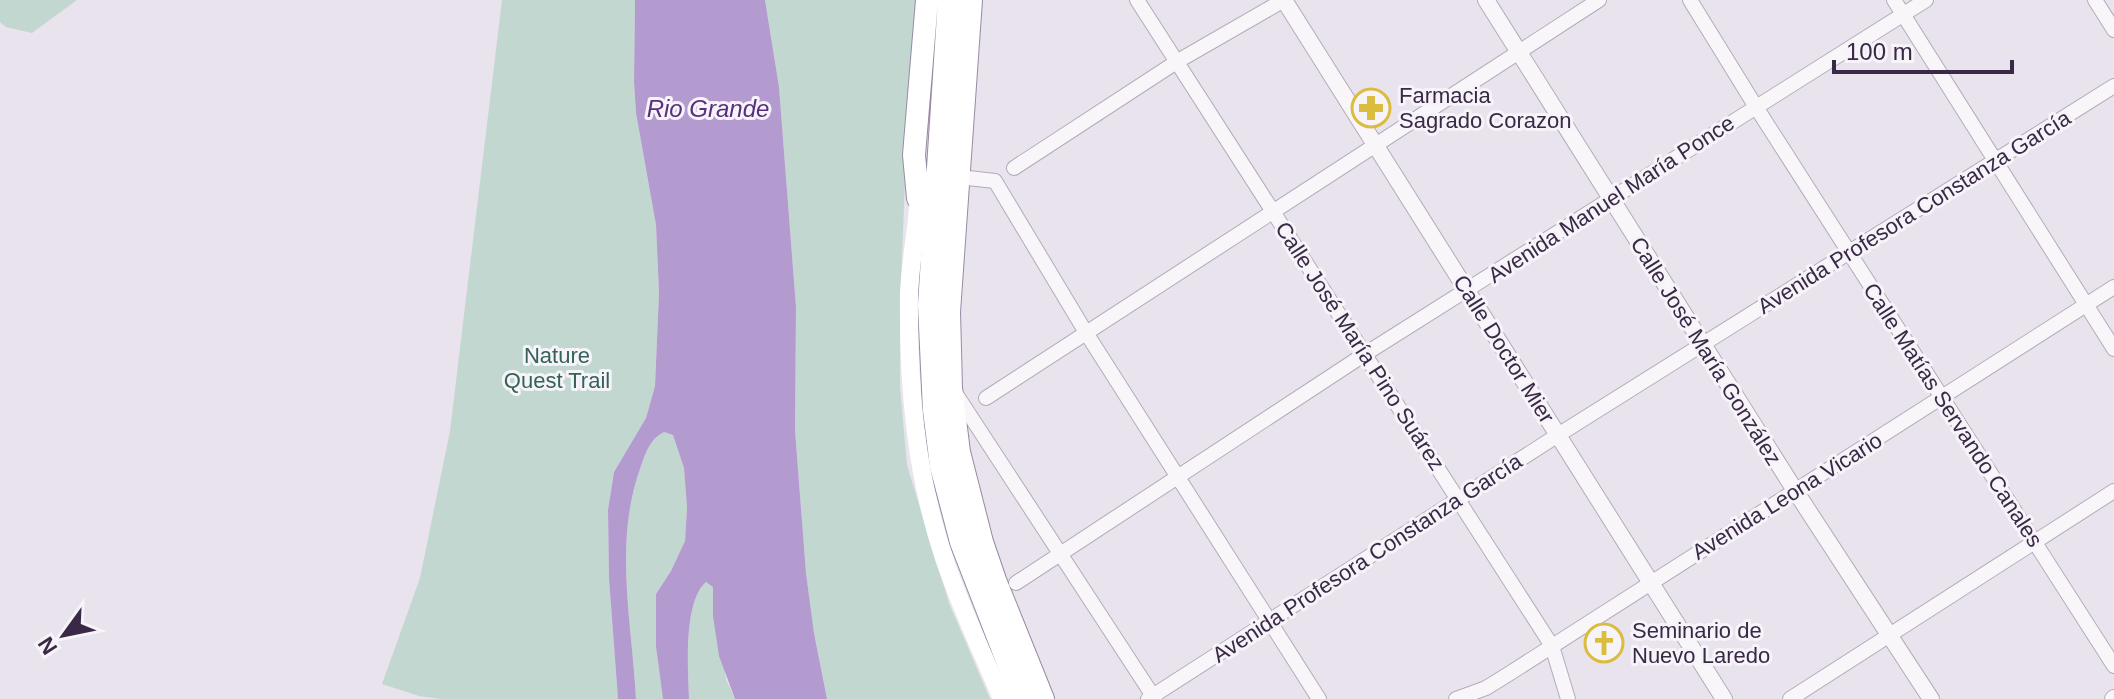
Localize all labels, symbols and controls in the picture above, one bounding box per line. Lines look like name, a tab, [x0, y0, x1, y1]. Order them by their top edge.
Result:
scale bar	[1834, 24, 2012, 74]
text: 100 m	[1846, 38, 1913, 65]
place label: Farmacia Sagrado Corazon	[1399, 83, 1571, 133]
pharmacy icon: Farmacia Sagrado Corazon	[1350, 87, 1392, 129]
water label: Rio Grande	[647, 95, 769, 122]
street label: Avenida Profesora Constanza García	[1753, 105, 2076, 319]
street label: Avenida Manuel María Ponce	[1483, 110, 1739, 288]
street label: Calle José María Pino Suárez	[1270, 217, 1450, 475]
street label: Calle José María González	[1625, 232, 1787, 470]
street label: Calle Doctor Mier	[1448, 270, 1560, 428]
street label: Calle Matías Servando Canales	[1858, 278, 2048, 552]
park label: Nature Quest Trail	[504, 343, 610, 393]
street label: Avenida Leona Vicario	[1687, 427, 1887, 565]
street label: Avenida Profesora Constanza García	[1208, 448, 1527, 668]
north arrow	[24, 595, 104, 675]
place label: Seminario de Nuevo Laredo	[1632, 618, 1770, 668]
church icon: Seminario de Nuevo Laredo	[1583, 622, 1625, 664]
text: N	[33, 632, 62, 659]

